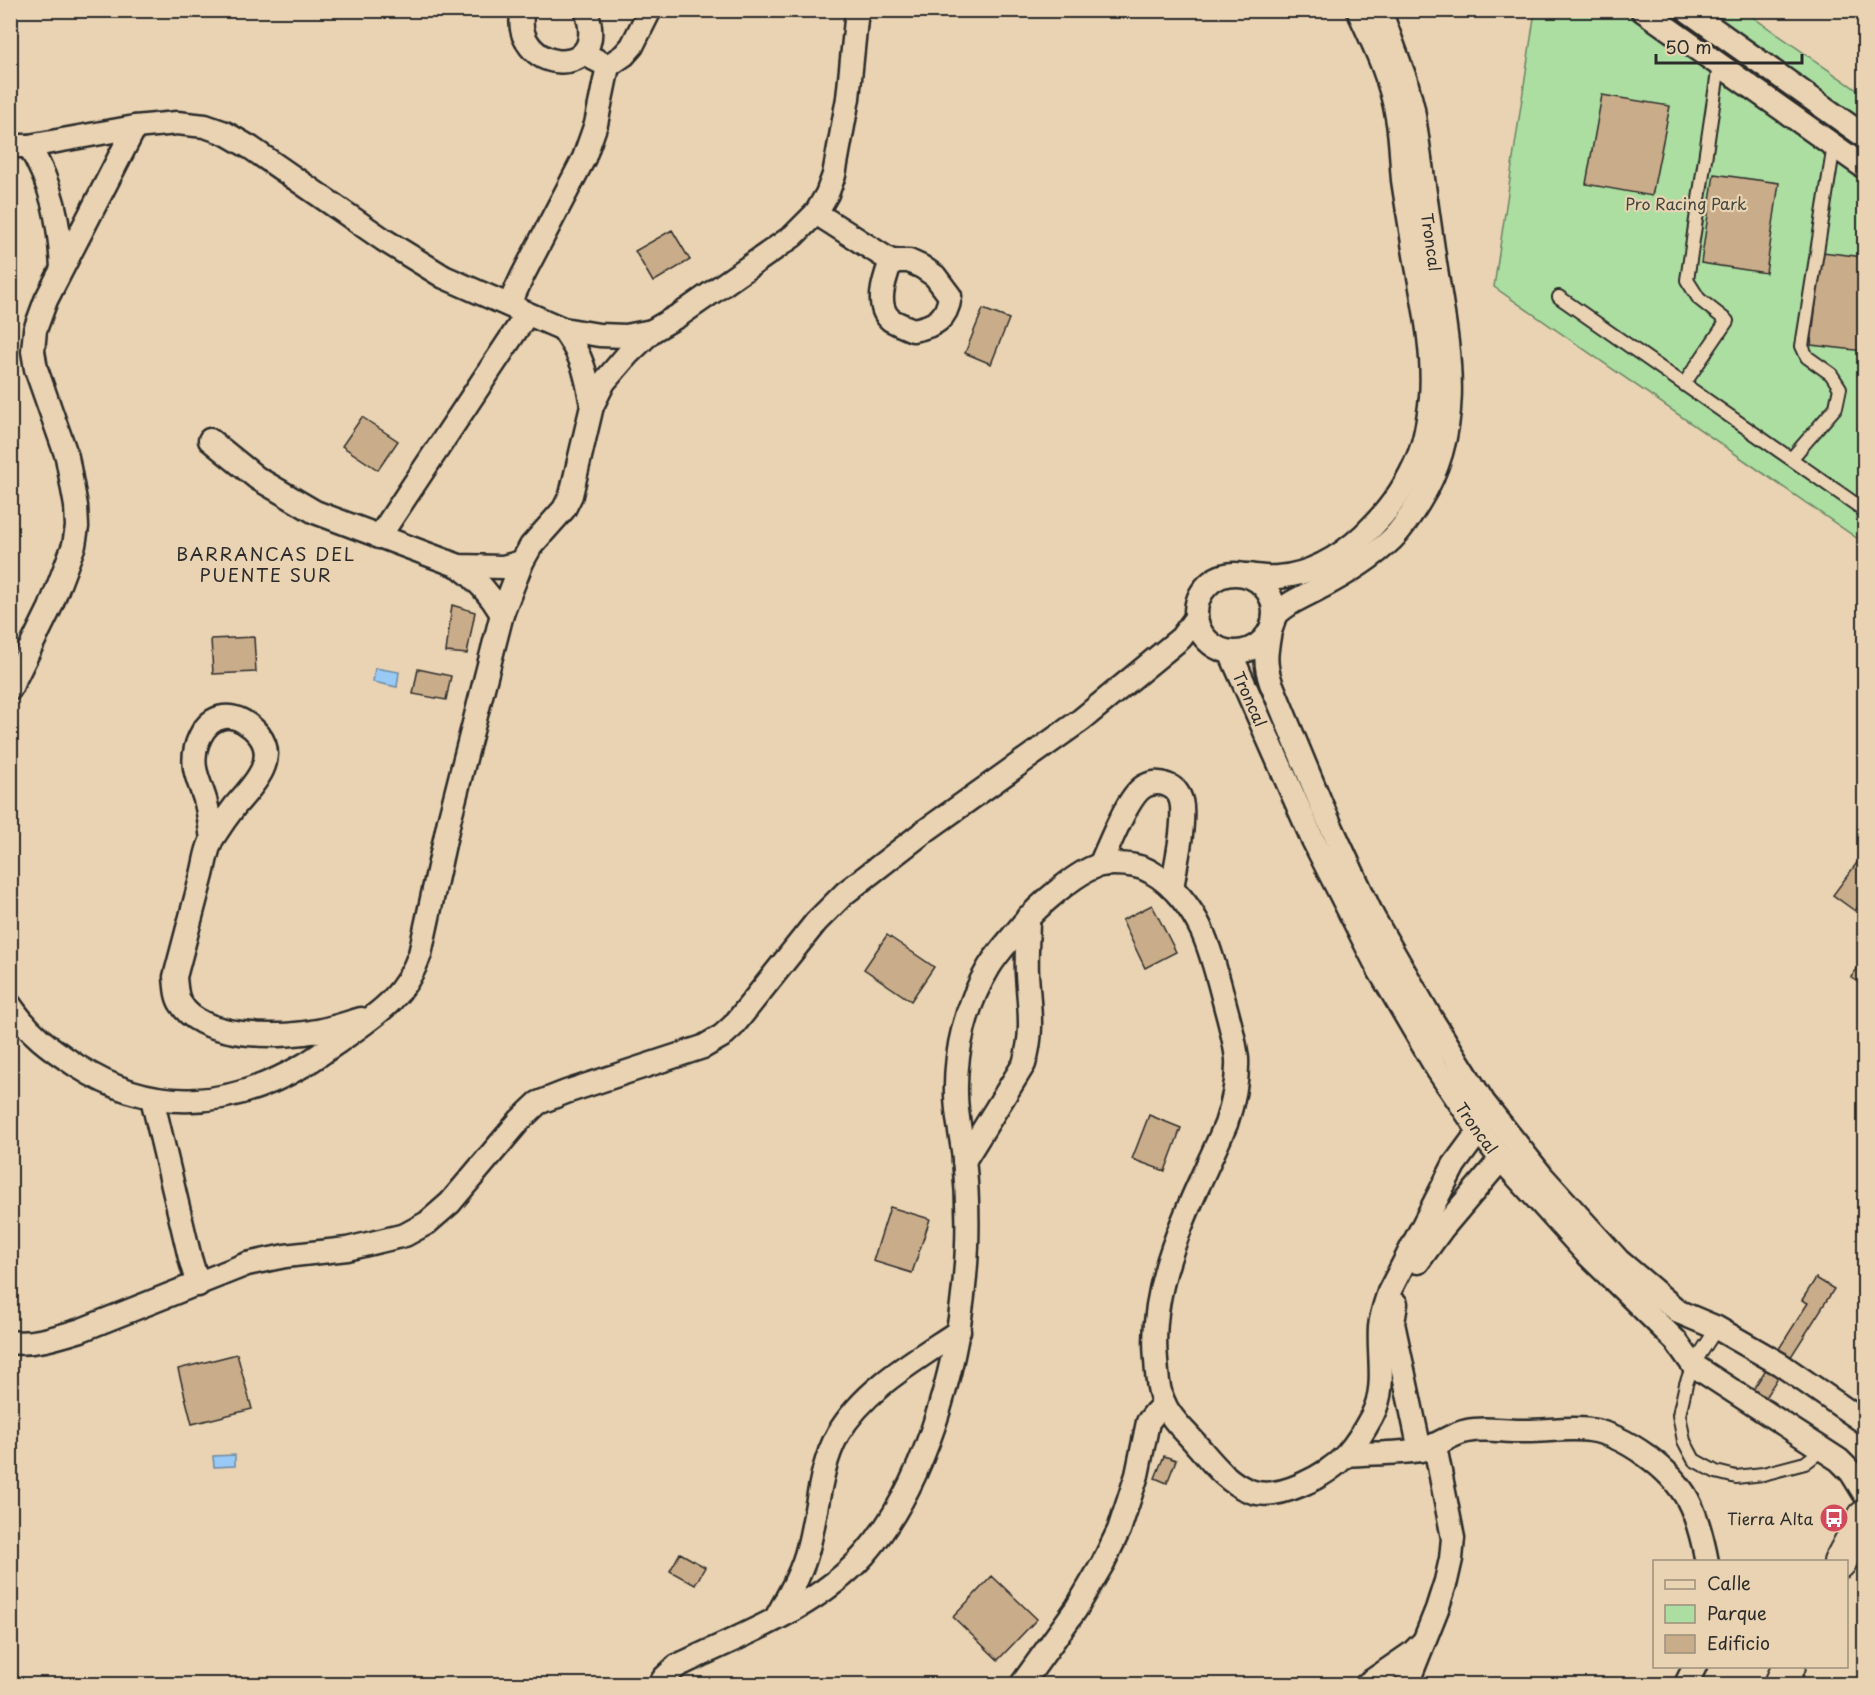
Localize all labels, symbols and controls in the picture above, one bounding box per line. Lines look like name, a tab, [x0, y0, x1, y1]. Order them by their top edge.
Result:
scale bar	[1656, 27, 1802, 65]
text: 50 m	[1665, 33, 1712, 60]
park label: Pro Racing Park	[1625, 191, 1747, 215]
street label: Troncal	[1416, 211, 1448, 273]
district label: BARRANCAS DEL PUENTE SUR	[176, 540, 356, 588]
street label: Troncal	[1228, 667, 1273, 730]
street label: Troncal	[1450, 1097, 1504, 1158]
bus stop icon: Tierra Alta	[1818, 1502, 1850, 1534]
place label: Tierra Alta	[1727, 1506, 1813, 1530]
legend	[1653, 1560, 1848, 1668]
text: Calle	[1707, 1569, 1751, 1596]
text: Parque	[1707, 1599, 1767, 1626]
text: Edificio	[1707, 1629, 1770, 1656]

